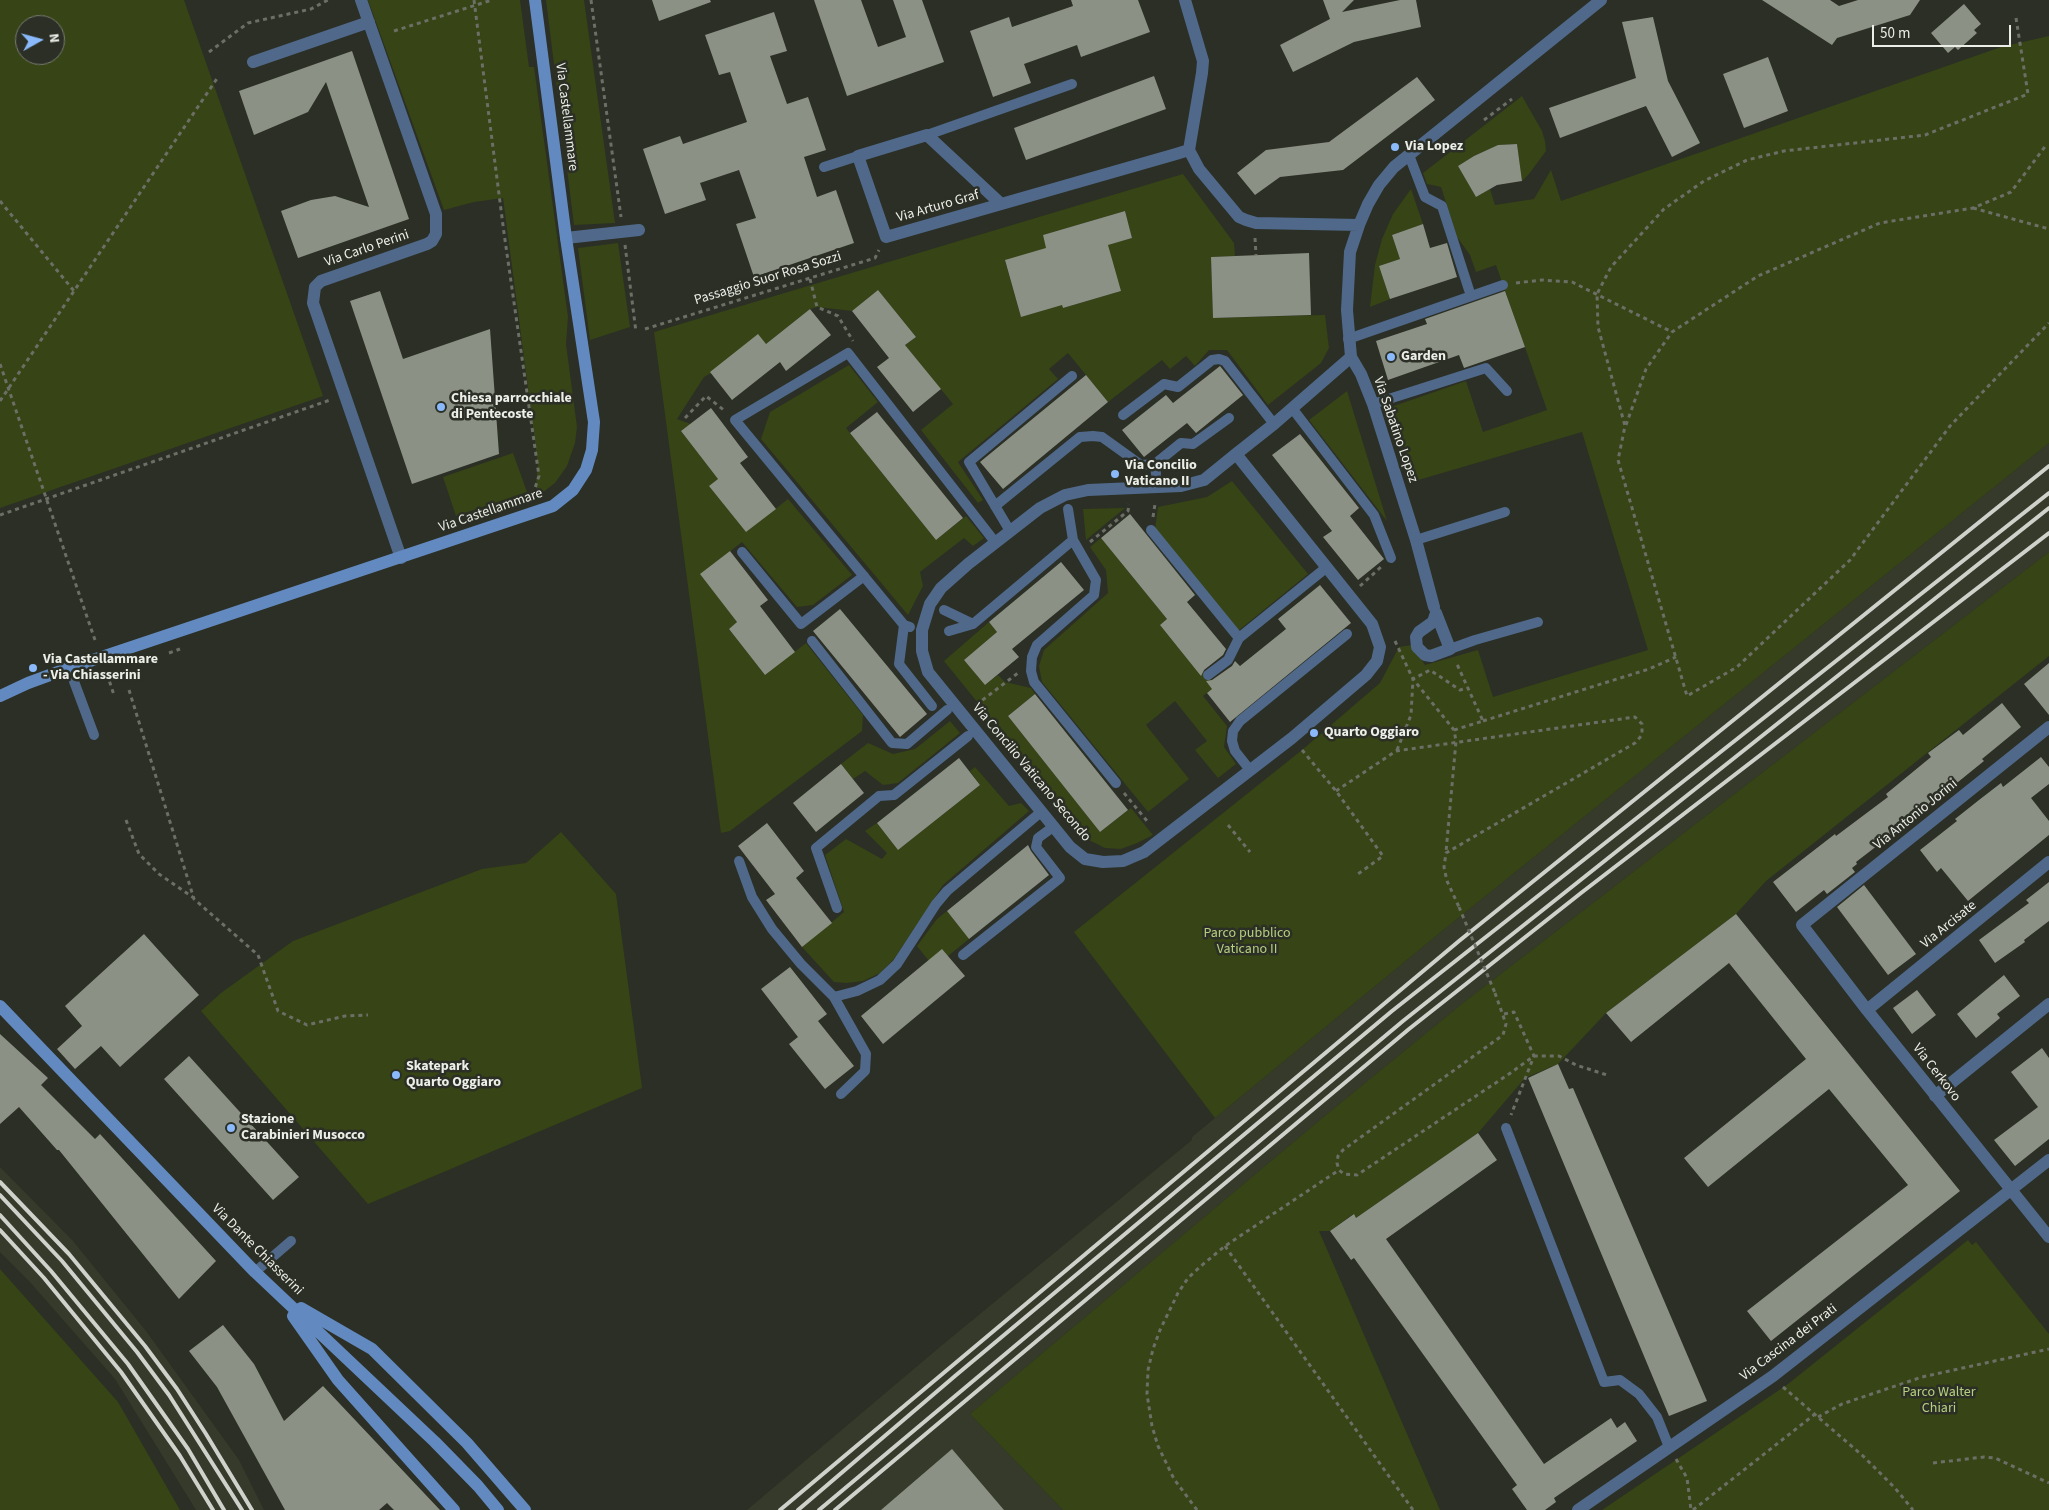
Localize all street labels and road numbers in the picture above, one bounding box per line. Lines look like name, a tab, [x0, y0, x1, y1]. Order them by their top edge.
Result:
street label: Via Castellammare	[551, 62, 581, 172]
street label: Via Arturo Graf	[895, 187, 981, 227]
street label: Via Carlo Perini	[323, 227, 411, 271]
street label: Passaggio Suor Rosa Sozzi	[692, 249, 844, 309]
street label: Via Sabatino Lopez	[1369, 375, 1421, 485]
street label: Via Castellammare	[437, 485, 545, 537]
street label: Via Concilio Vaticano Secondo	[968, 700, 1094, 846]
street label: Via Antonio Jorini	[1871, 776, 1961, 854]
street label: Via Arcisate	[1918, 897, 1980, 953]
street label: Via Cerkovo	[1908, 1041, 1964, 1105]
street label: Via Dante Chiasserini	[208, 1201, 306, 1299]
street label: Via Cascina dei Prati	[1737, 1301, 1841, 1385]

